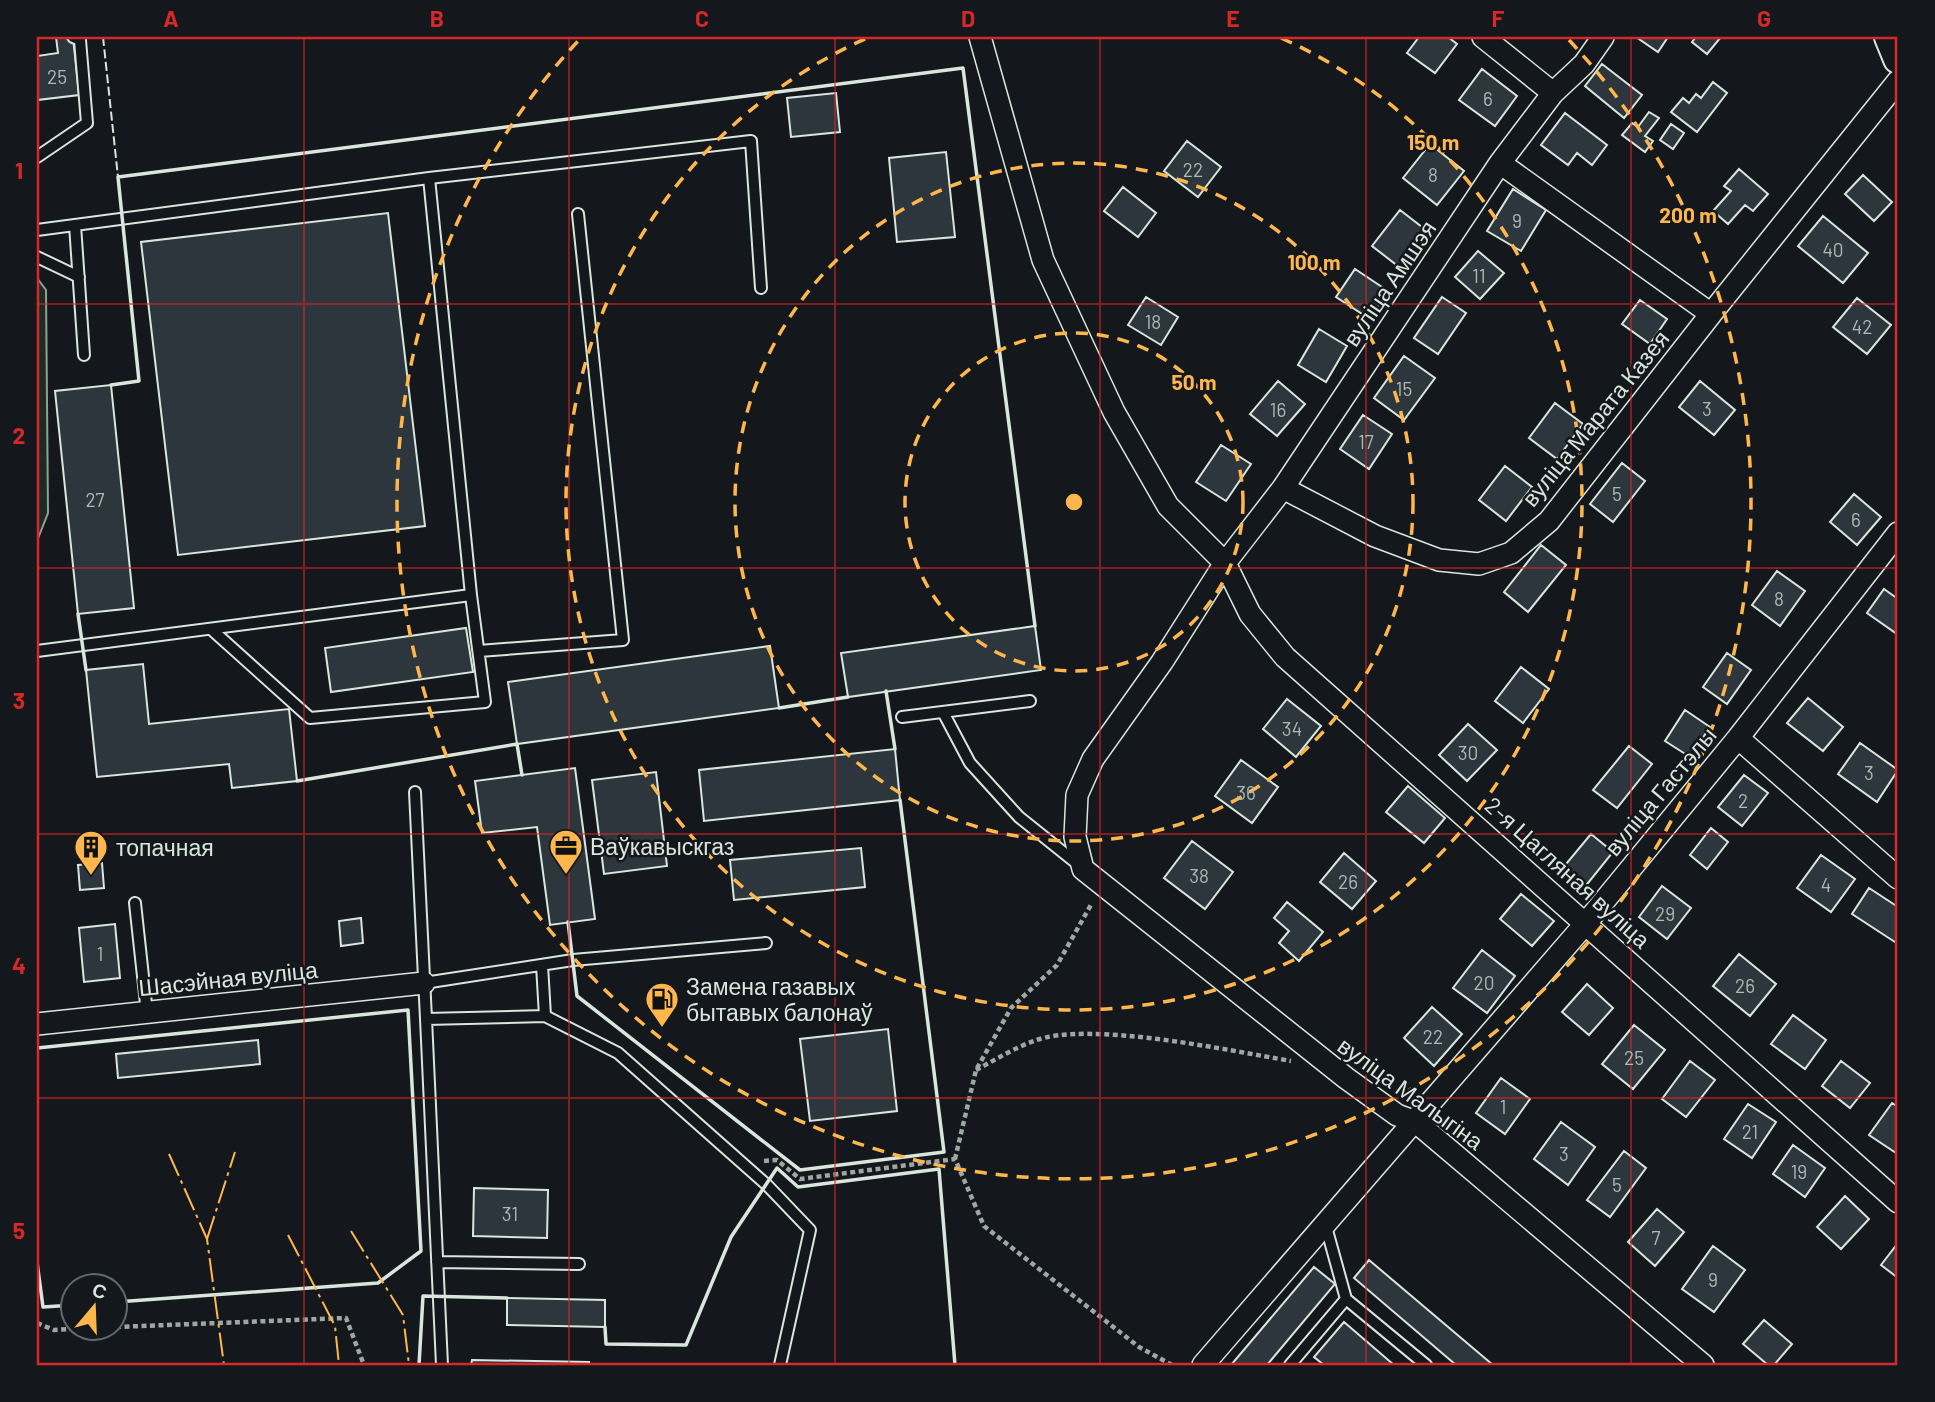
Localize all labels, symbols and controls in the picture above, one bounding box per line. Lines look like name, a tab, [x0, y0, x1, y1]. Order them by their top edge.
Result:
text: A	[163, 4, 179, 32]
text: B	[430, 4, 444, 32]
text: C	[695, 4, 709, 32]
text: D	[961, 4, 975, 32]
text: E	[1226, 4, 1240, 32]
text: F	[1492, 4, 1505, 32]
text: G	[1757, 4, 1771, 32]
house number: 25	[47, 65, 67, 88]
house number: 6	[1483, 87, 1493, 110]
text: 150 m	[1407, 129, 1459, 154]
text: 1	[15, 156, 23, 184]
house number: 22	[1183, 158, 1203, 181]
house number: 8	[1428, 163, 1438, 186]
text: 200 m	[1659, 202, 1717, 227]
house number: 9	[1512, 209, 1522, 232]
street label: вуліца Амшэя	[1337, 215, 1441, 351]
house number: 40	[1822, 238, 1844, 261]
text: 100 m	[1287, 249, 1341, 274]
house number: 11	[1472, 264, 1486, 287]
house number: 18	[1145, 310, 1161, 333]
house number: 42	[1852, 315, 1872, 338]
street label: вуліца Марата Казея	[1515, 324, 1675, 512]
text: 50 m	[1171, 369, 1217, 394]
house number: 15	[1396, 377, 1412, 400]
house number: 3	[1702, 397, 1712, 420]
house number: 16	[1270, 398, 1286, 421]
text: 2	[13, 421, 25, 449]
house number: 17	[1358, 430, 1374, 453]
house number: 5	[1612, 482, 1622, 505]
house number: 27	[85, 488, 105, 511]
centre of rings	[1062, 490, 1086, 514]
house number: 6	[1851, 508, 1861, 531]
house number: 8	[1774, 587, 1784, 610]
text: 3	[13, 686, 25, 714]
house number: 34	[1282, 717, 1302, 740]
street label: вуліца Гастэлы	[1598, 721, 1722, 861]
house number: 30	[1458, 741, 1478, 764]
house number: 3	[1864, 761, 1874, 784]
house number: 36	[1236, 781, 1256, 804]
house number: 2	[1738, 789, 1748, 812]
street label: 2-я Цагляная вуліца	[1480, 791, 1656, 954]
office icon: Ваўкавыскгаз	[547, 827, 585, 876]
building icon: топачная	[72, 828, 110, 877]
place label: Ваўкавыскгаз	[590, 832, 734, 860]
place label: топачная	[116, 833, 214, 861]
house number: 38	[1189, 864, 1209, 887]
house number: 26	[1338, 870, 1358, 893]
house number: 4	[1821, 873, 1831, 896]
house number: 29	[1655, 902, 1675, 925]
house number: 1	[97, 942, 103, 965]
text: 4	[12, 951, 26, 979]
street label: Шасэйная вуліца	[137, 955, 319, 1001]
house number: 20	[1474, 971, 1494, 994]
place label: Замена газавых бытавых балонаў	[686, 972, 873, 1026]
house number: 26	[1735, 974, 1755, 997]
fuel station icon: Замена газавых бытавых балонаў	[643, 980, 681, 1029]
house number: 22	[1423, 1025, 1443, 1048]
street label: вуліца Малыгіна	[1333, 1031, 1489, 1155]
house number: 25	[1624, 1046, 1644, 1069]
house number: 1	[1500, 1095, 1506, 1118]
house number: 21	[1742, 1120, 1758, 1143]
house number: 3	[1559, 1142, 1569, 1165]
house number: 19	[1791, 1160, 1807, 1183]
house number: 5	[1612, 1173, 1622, 1196]
house number: 31	[502, 1202, 518, 1225]
text: 5	[13, 1216, 25, 1244]
house number: 7	[1652, 1226, 1661, 1249]
house number: 9	[1708, 1268, 1718, 1291]
north arrow	[60, 1272, 130, 1342]
text: С	[89, 1277, 110, 1304]

